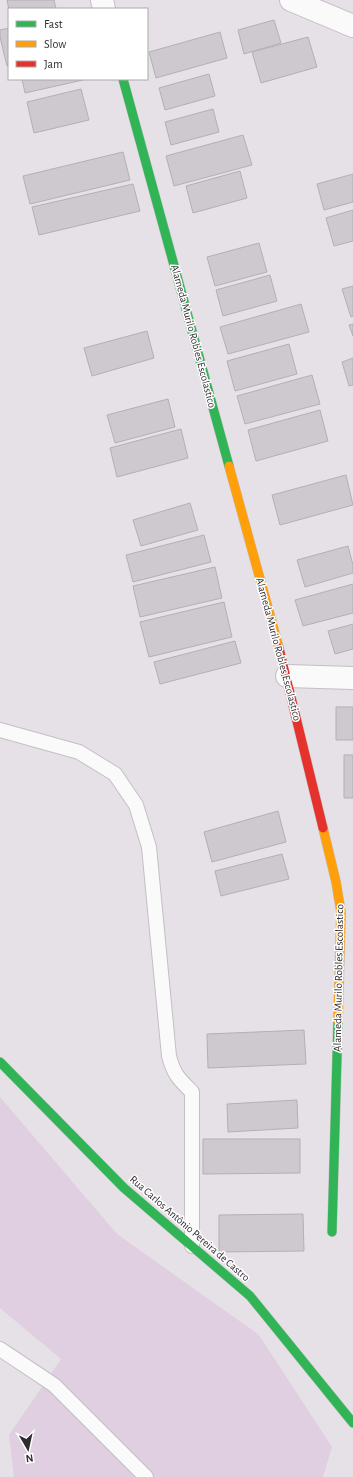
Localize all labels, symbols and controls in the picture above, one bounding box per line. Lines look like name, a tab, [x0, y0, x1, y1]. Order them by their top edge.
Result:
legend	[8, 8, 148, 80]
text: Fast	[44, 18, 63, 30]
text: Slow	[44, 38, 66, 50]
text: Jam	[44, 58, 63, 70]
street label: Alameda Murilo Robles Escolastico	[169, 263, 218, 409]
street label: Alameda Murilo Robles Escolastico	[254, 576, 303, 722]
street label: Alameda Murilo Robles Escolastico	[332, 904, 345, 1052]
street label: Rua Carlos Antônio Pereira de Castro	[128, 1173, 252, 1283]
north arrow	[8, 1429, 48, 1469]
text: N	[25, 1452, 34, 1464]

